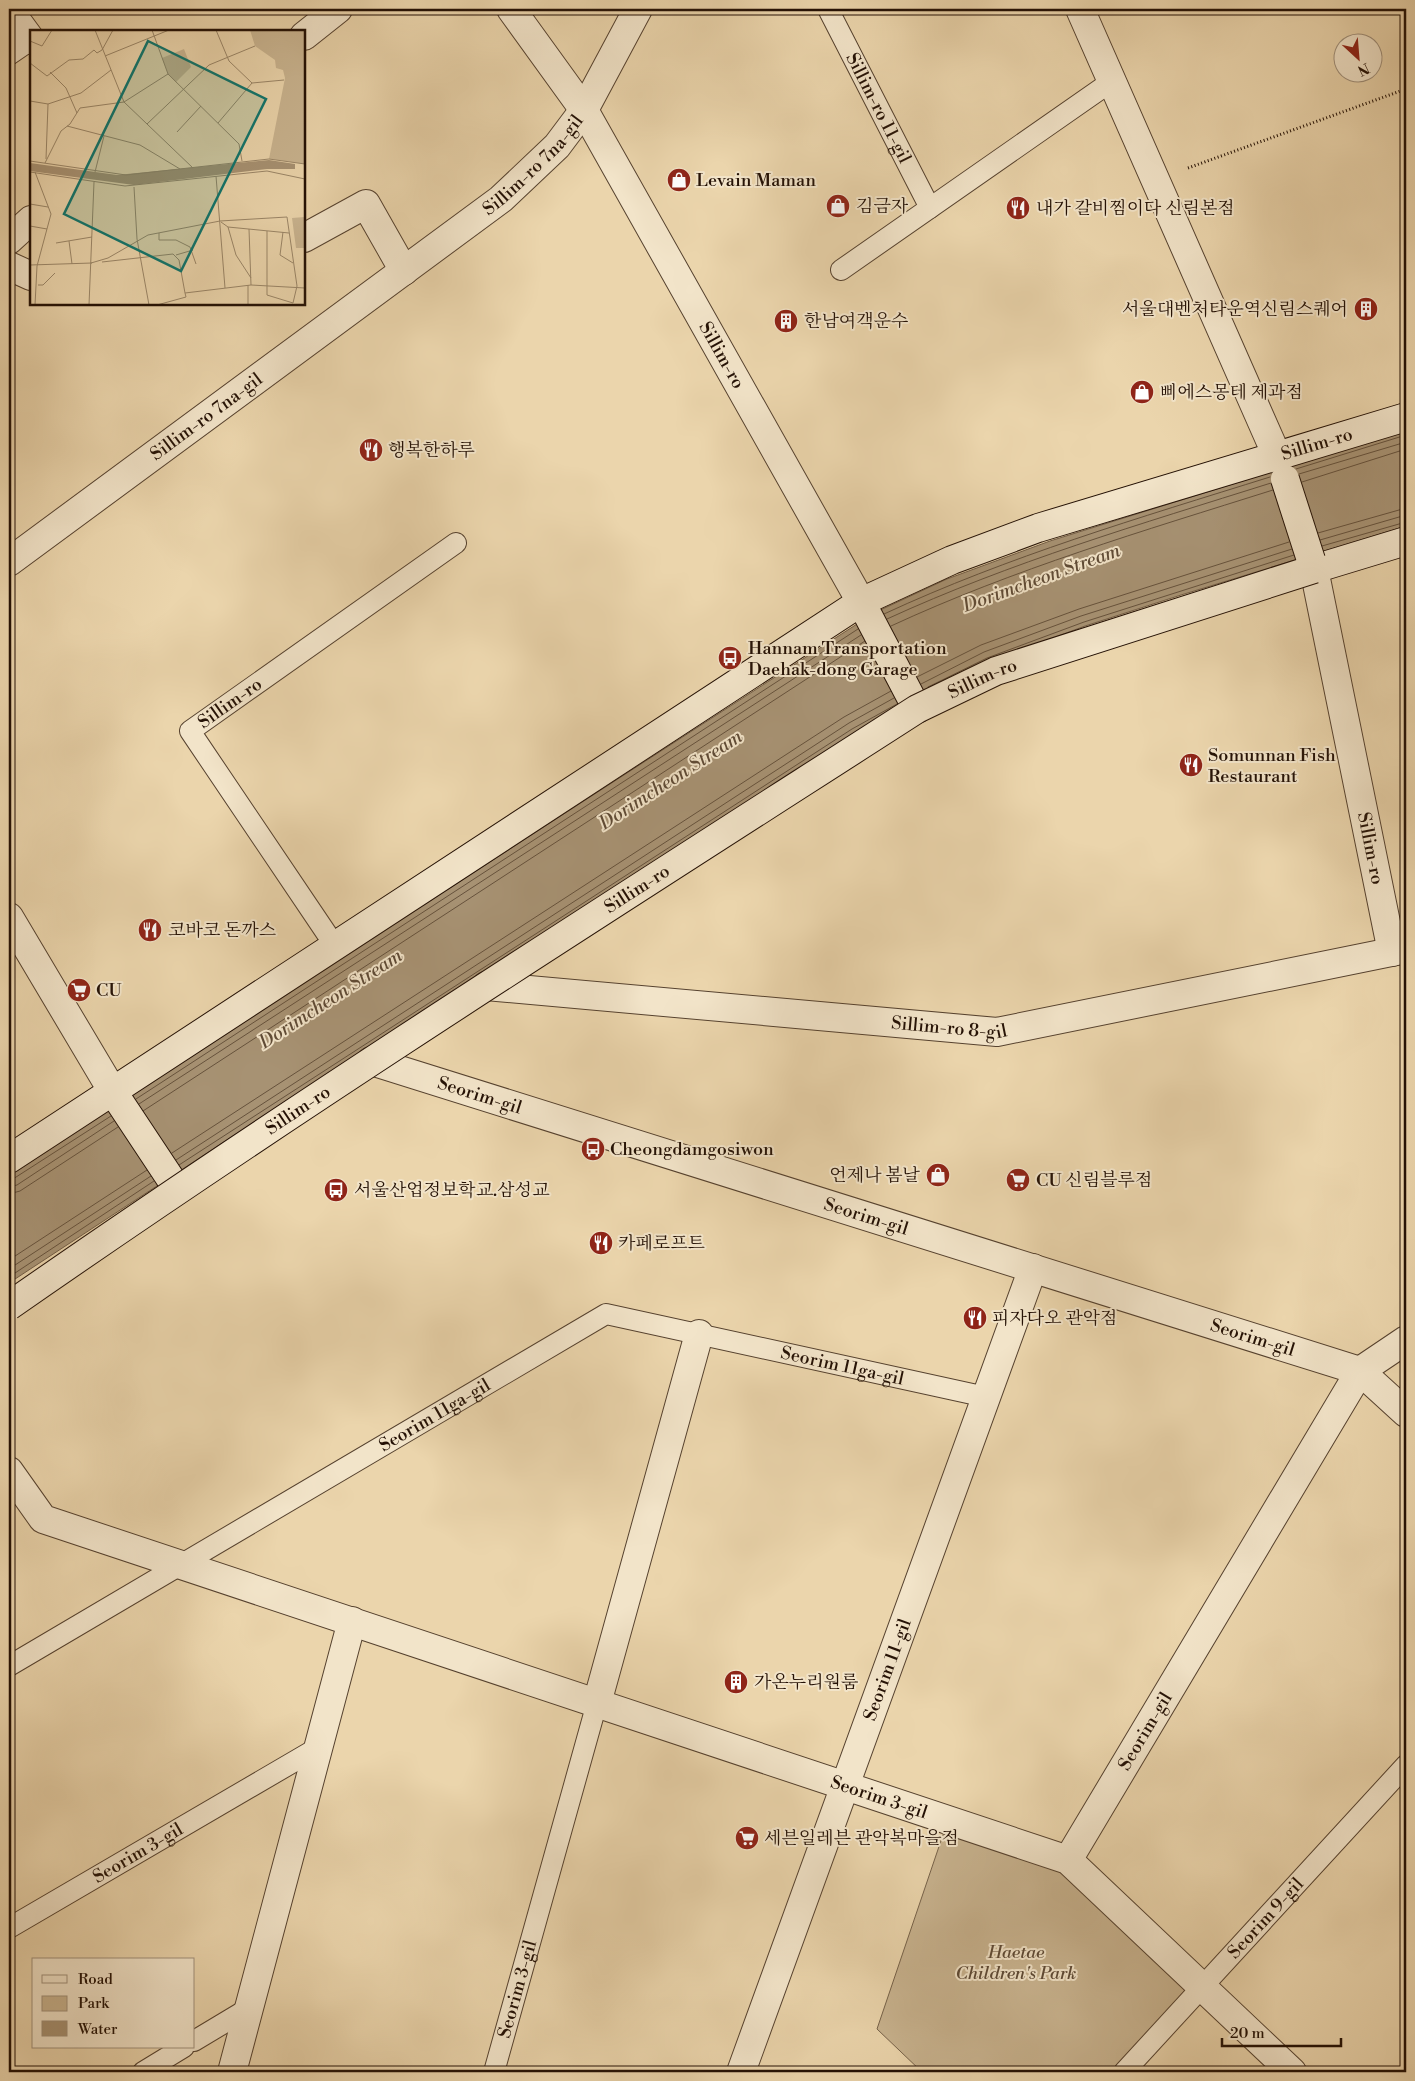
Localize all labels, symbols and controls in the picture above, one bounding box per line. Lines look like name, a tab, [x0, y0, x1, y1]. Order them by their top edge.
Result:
inset map	[30, 30, 305, 305]
north arrow	[1332, 32, 1382, 82]
street label: Sillim-ro 11-gil	[840, 49, 916, 168]
text: N	[1354, 58, 1372, 79]
street label: Sillim-ro 7na-gil	[478, 110, 589, 221]
shop icon: Levain Maman	[666, 167, 692, 193]
place label: Levain Maman	[696, 169, 816, 192]
shop icon: 김금자	[825, 193, 851, 219]
place label: 김금자	[856, 195, 909, 218]
restaurant icon: 내가 갈비찜이다 신림본점	[1005, 195, 1031, 221]
place label: 내가 갈비찜이다 신림본점	[1036, 197, 1235, 220]
building icon: 서울대벤처타운역신림스퀘어	[1353, 296, 1379, 322]
place label: 서울대벤처타운역신림스퀘어	[1122, 298, 1348, 321]
building icon: 한남여객운수	[773, 308, 799, 334]
place label: 한남여객운수	[804, 310, 908, 333]
street label: Sillim-ro	[694, 318, 750, 393]
street label: Sillim-ro 7na-gil	[146, 368, 268, 466]
shop icon: 삐에스몽테 제과점	[1129, 379, 1155, 405]
place label: 삐에스몽테 제과점	[1160, 381, 1303, 404]
street label: Sillim-ro	[1278, 423, 1355, 466]
restaurant icon: 행복한하루	[358, 437, 384, 463]
place label: 행복한하루	[388, 439, 475, 462]
water label: Dorimcheon Stream	[958, 538, 1124, 618]
place label: Hannam Transportation Daehak-dong Garage	[748, 637, 947, 681]
bus stop icon: Hannam Transportation Daehak-dong Garage	[717, 645, 743, 671]
street label: Sillim-ro	[944, 654, 1020, 704]
street label: Sillim-ro	[193, 673, 267, 734]
water label: Dorimcheon Stream	[593, 724, 747, 836]
place label: Somunnan Fish Restaurant	[1208, 744, 1336, 788]
restaurant icon: Somunnan Fish Restaurant	[1178, 752, 1204, 778]
street label: Sillim-ro	[1352, 810, 1389, 887]
street label: Sillim-ro	[600, 860, 674, 919]
restaurant icon: 코바코 돈까스	[137, 917, 163, 943]
place label: 코바코 돈까스	[168, 919, 277, 942]
water label: Dorimcheon Stream	[253, 943, 407, 1055]
supermarket icon: CU	[66, 977, 92, 1003]
place label: CU	[96, 979, 122, 1002]
street label: Sillim-ro 8-gil	[890, 1012, 1010, 1044]
street label: Seorim-gil	[435, 1072, 525, 1120]
street label: Sillim-ro	[261, 1081, 335, 1140]
bus stop icon: Cheongdamgosiwon	[580, 1136, 606, 1162]
place label: Cheongdamgosiwon	[610, 1138, 774, 1161]
shop icon: 언제나 봄날	[925, 1162, 951, 1188]
place label: 언제나 봄날	[829, 1164, 921, 1187]
supermarket icon: CU 신림블루점	[1005, 1167, 1031, 1193]
place label: CU 신림블루점	[1036, 1169, 1152, 1192]
bus stop icon: 서울산업정보학교.삼성교	[323, 1177, 349, 1203]
place label: 서울산업정보학교.삼성교	[354, 1179, 550, 1202]
street label: Seorim-gil	[821, 1193, 912, 1241]
restaurant icon: 카페로프트	[588, 1230, 614, 1256]
place label: 카페로프트	[618, 1232, 706, 1255]
restaurant icon: 피자다오 관악점	[962, 1305, 988, 1331]
place label: 피자다오 관악점	[992, 1307, 1117, 1330]
street label: Seorim-gil	[1208, 1314, 1298, 1362]
street label: Seorim 11ga-gil	[779, 1342, 907, 1391]
street label: Seorim 11ga-gil	[375, 1373, 495, 1457]
street label: Seorim 11-gil	[859, 1615, 917, 1724]
building icon: 가온누리원룸	[723, 1669, 749, 1695]
place label: 가온누리원룸	[754, 1671, 859, 1694]
street label: Seorim-gil	[1113, 1688, 1178, 1775]
street label: Seorim 3-gil	[827, 1771, 931, 1825]
street label: Seorim 3-gil	[89, 1818, 188, 1889]
supermarket icon: 세븐일레븐 관악복마을점	[734, 1825, 760, 1851]
place label: 세븐일레븐 관악복마을점	[764, 1827, 959, 1850]
street label: Seorim 9-gil	[1223, 1873, 1309, 1964]
street label: Seorim 3-gil	[493, 1937, 542, 2041]
park label: Haetae Children's Park	[955, 1941, 1077, 1985]
legend	[32, 1958, 195, 2048]
text: Road	[78, 1970, 113, 1989]
text: Park	[78, 1994, 110, 2013]
scale bar	[1222, 2016, 1341, 2048]
text: Water	[77, 2020, 118, 2039]
text: 20 m	[1230, 2024, 1265, 2043]

